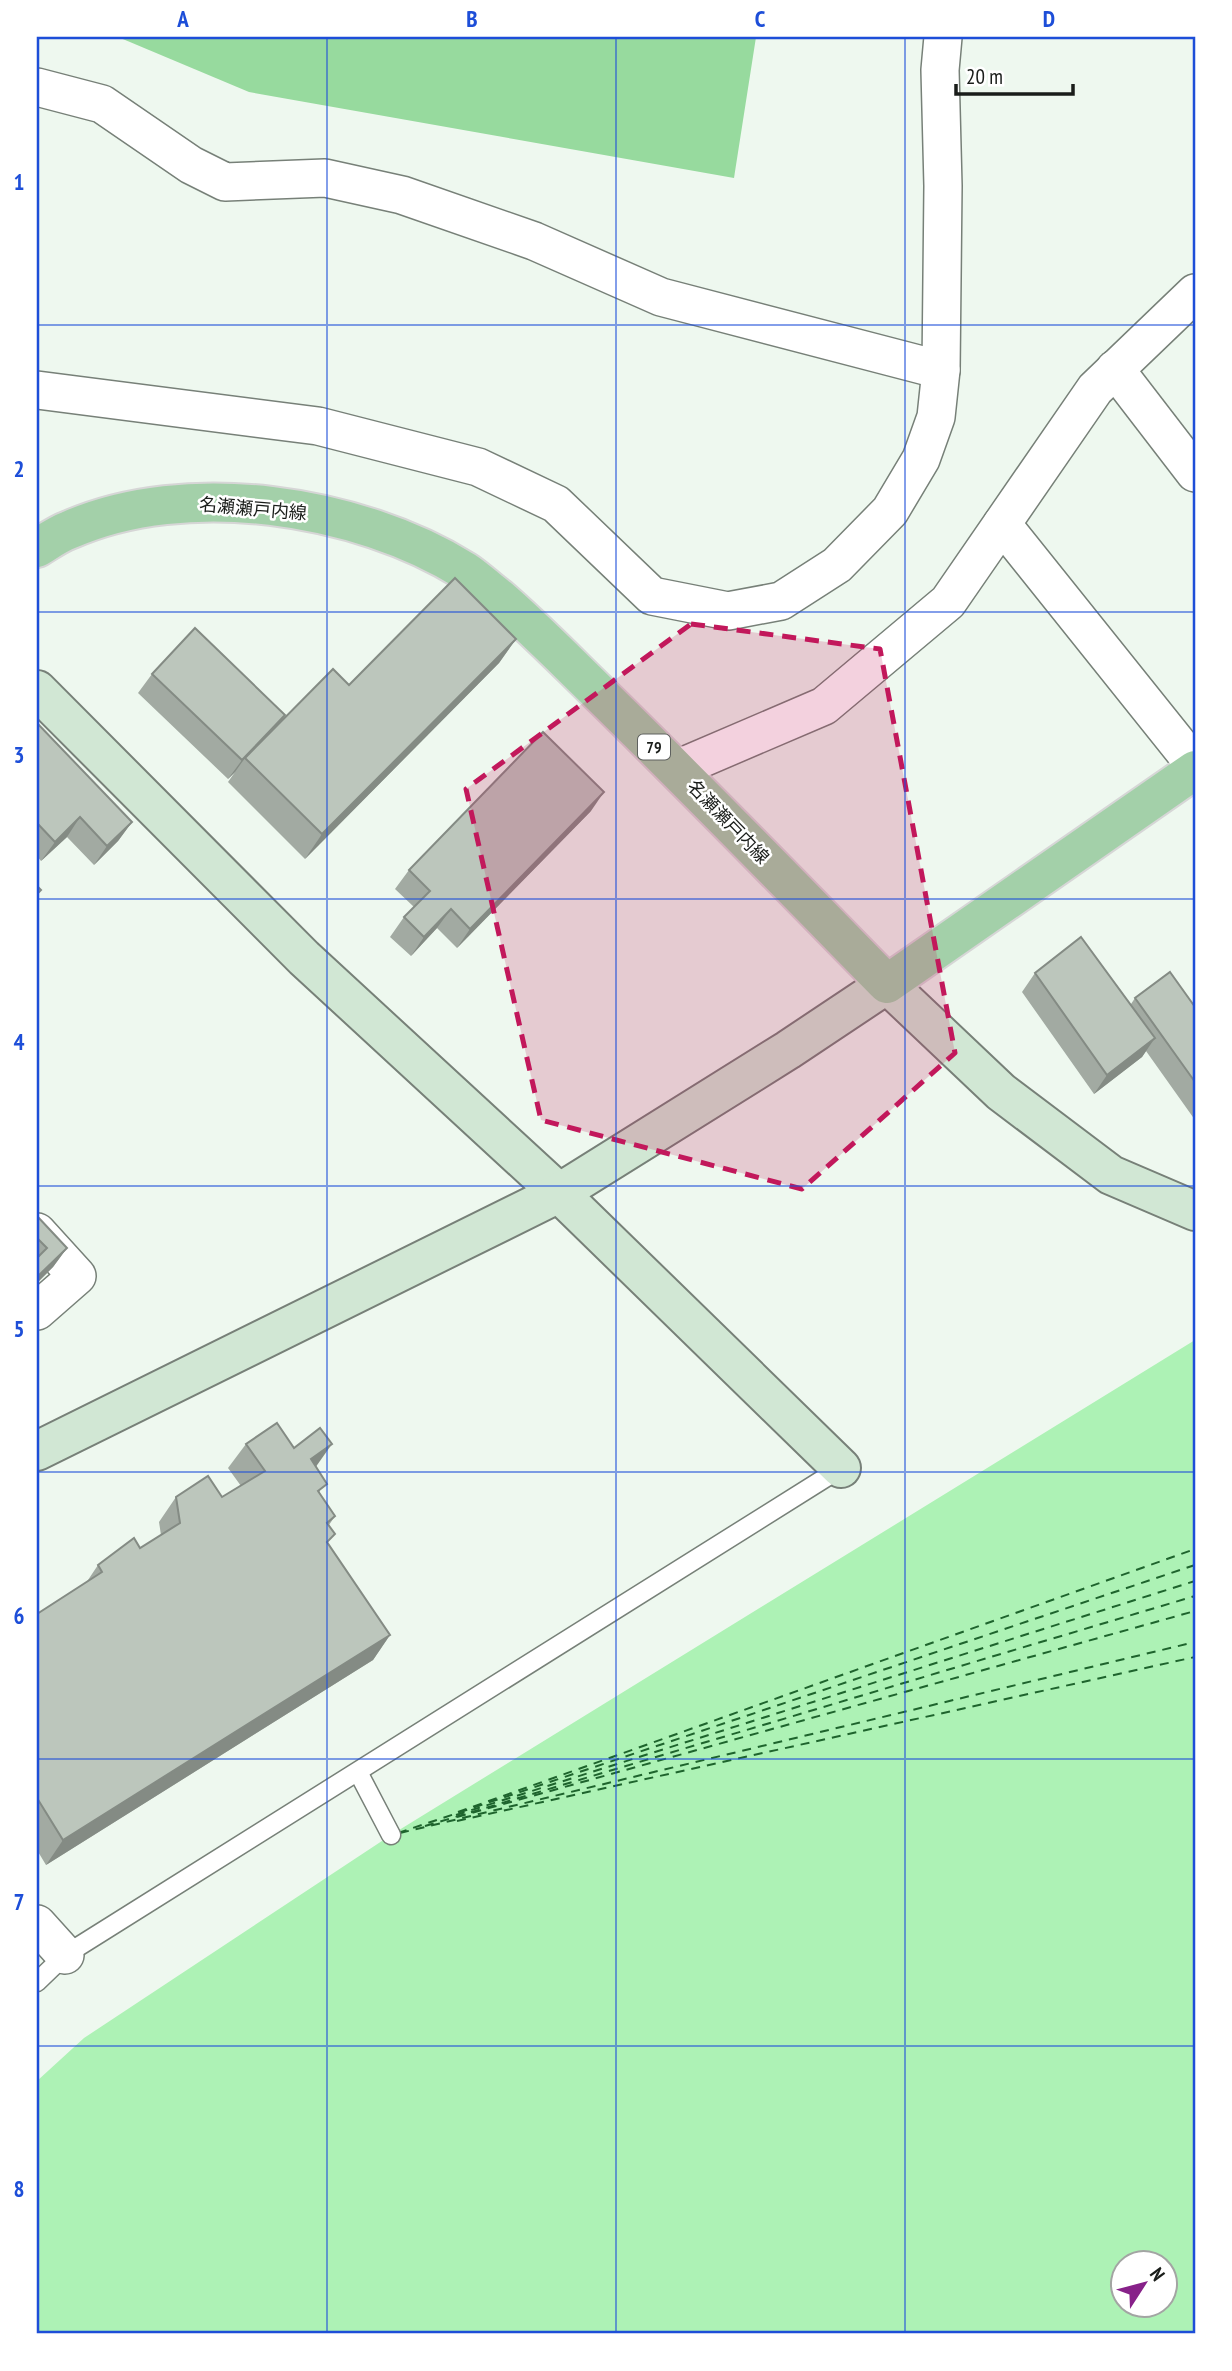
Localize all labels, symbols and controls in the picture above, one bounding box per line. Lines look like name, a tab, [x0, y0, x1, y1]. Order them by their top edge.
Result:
text: A	[176, 4, 189, 33]
text: B	[466, 4, 478, 33]
text: C	[755, 4, 766, 33]
text: D	[1043, 4, 1055, 33]
scale bar	[956, 52, 1073, 96]
text: 20 m	[966, 63, 1003, 90]
text: 1	[14, 167, 25, 196]
text: 2	[14, 454, 25, 483]
street label: 名瀬瀬戸内線	[198, 492, 308, 525]
road number: 79	[638, 734, 670, 760]
text: 3	[14, 740, 25, 769]
street label: 名瀬瀬戸内線	[683, 775, 774, 868]
text: 4	[14, 1027, 25, 1056]
text: 5	[14, 1314, 25, 1343]
text: 6	[14, 1601, 25, 1630]
text: 7	[14, 1887, 25, 1916]
text: 8	[14, 2174, 25, 2203]
north arrow	[1110, 2248, 1180, 2318]
text: N	[1145, 2263, 1170, 2285]

